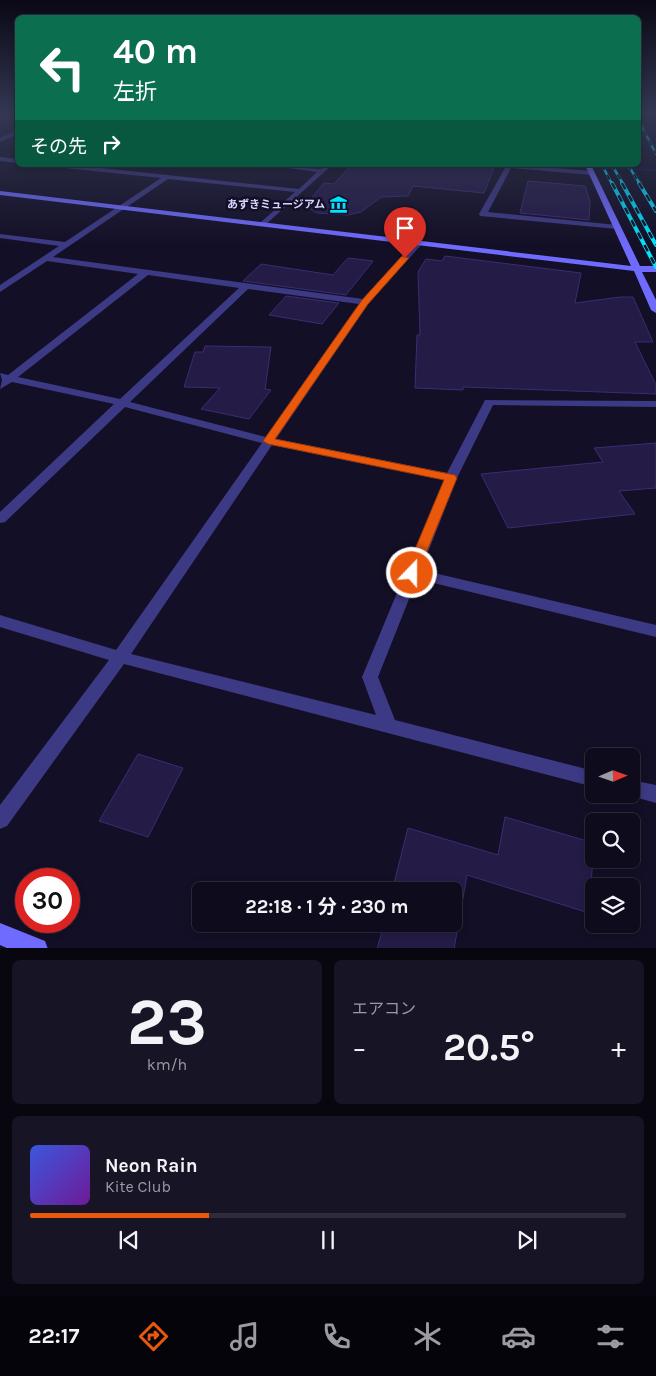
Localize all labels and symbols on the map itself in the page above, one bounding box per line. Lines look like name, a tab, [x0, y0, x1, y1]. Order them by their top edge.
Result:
museum icon: あずきミュージアム	[329, 194, 349, 214]
place label: あずきミュージアム	[227, 198, 325, 211]
pin	[384, 207, 426, 258]
position arrow	[385, 546, 437, 598]
north arrow	[585, 748, 640, 802]
speed limit sign: 30	[15, 868, 80, 933]

